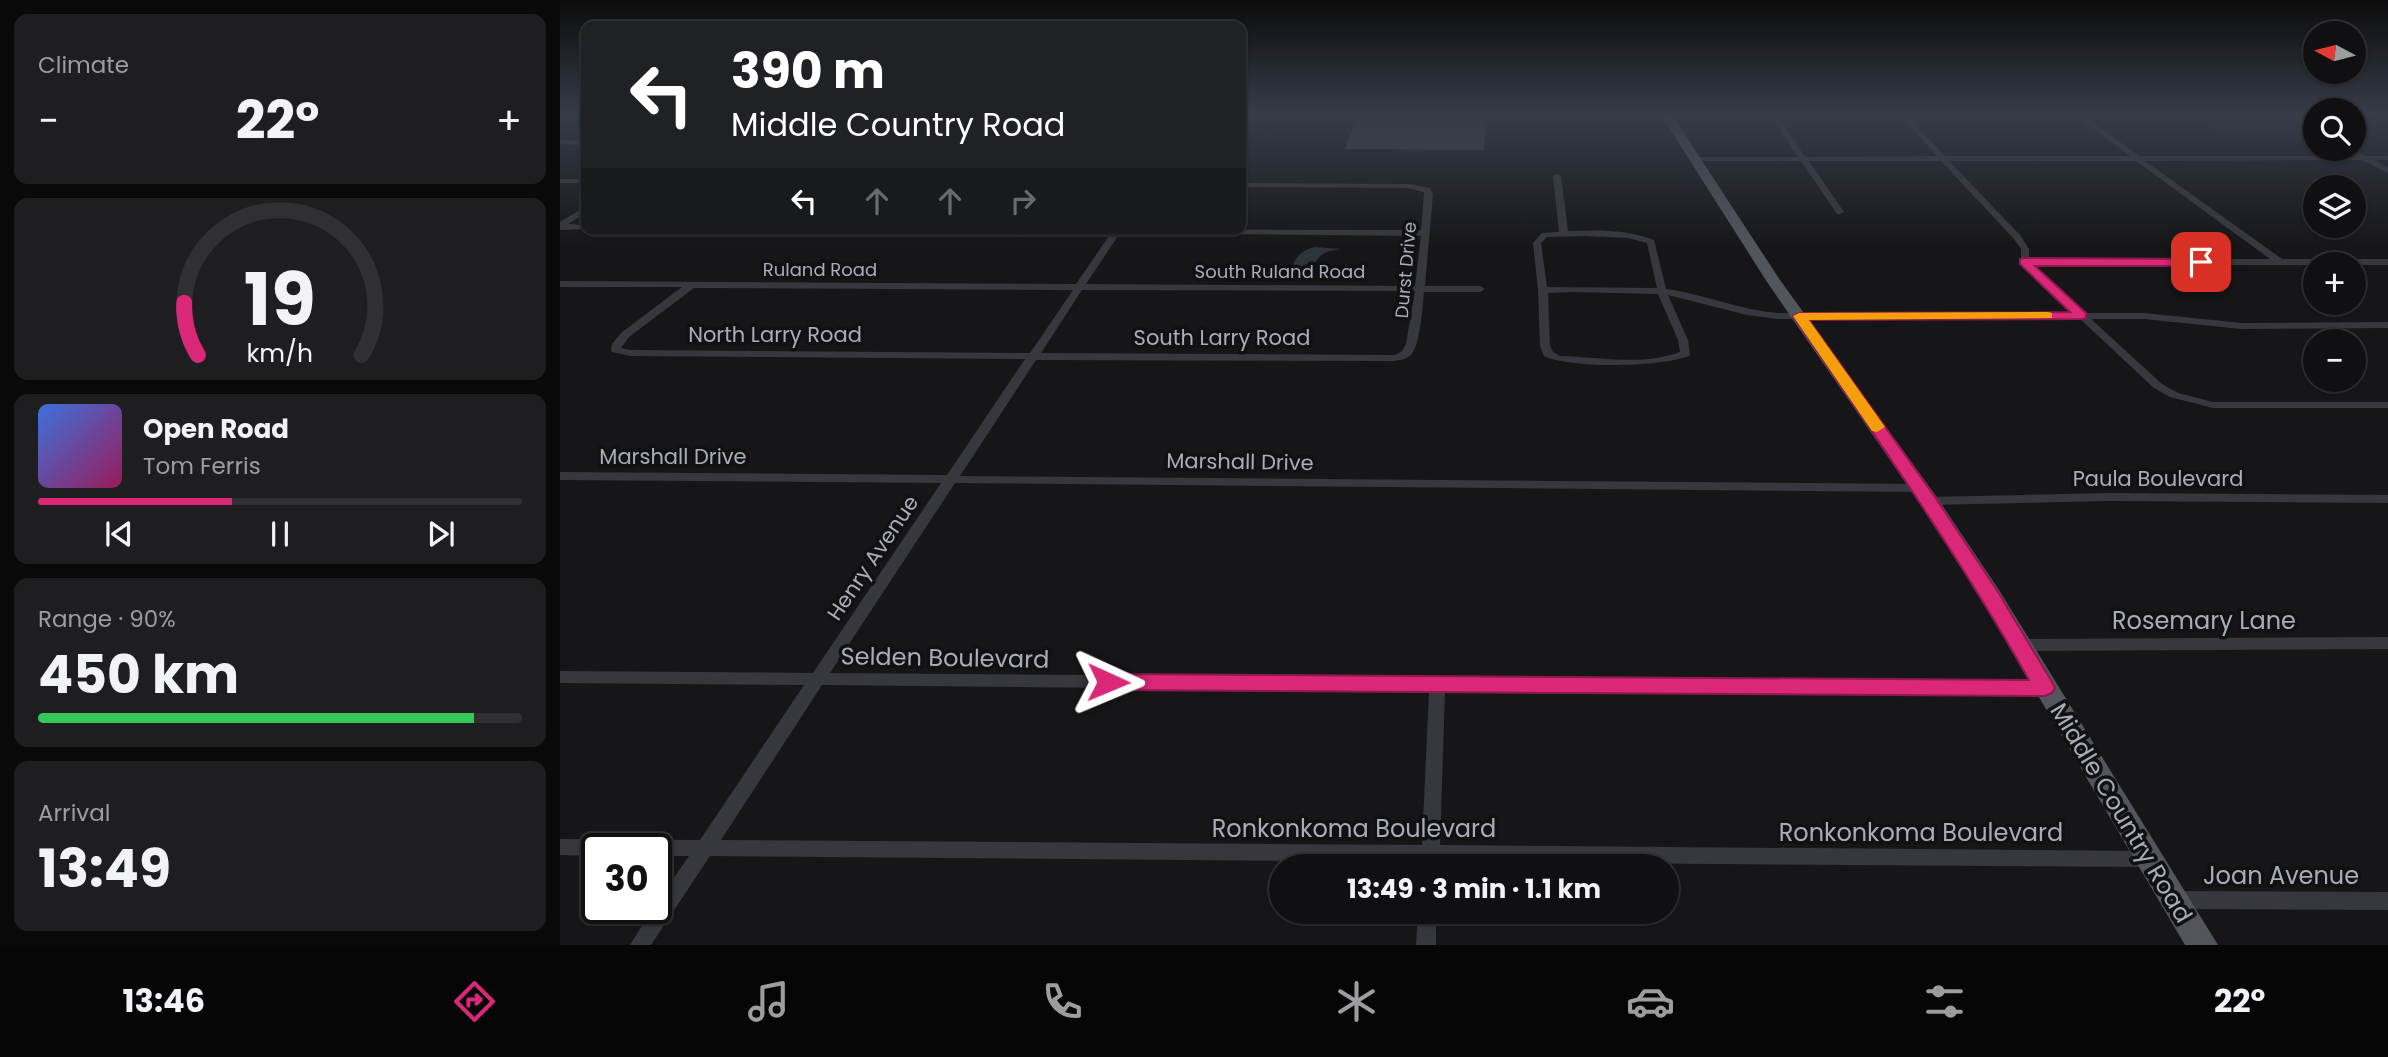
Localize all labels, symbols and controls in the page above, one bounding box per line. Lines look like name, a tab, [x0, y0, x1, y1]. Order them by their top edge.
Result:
north arrow	[2303, 21, 2366, 84]
map controls	[2303, 21, 2366, 392]
text: 390 m	[731, 37, 885, 105]
text: Climate	[38, 49, 129, 81]
icon: left	[616, 49, 707, 140]
text: 22°	[236, 84, 319, 157]
text: −	[38, 94, 59, 147]
text: +	[496, 94, 522, 147]
button: search	[2303, 98, 2366, 161]
text: Middle Country Road	[731, 102, 1065, 147]
button: layers	[2303, 175, 2366, 238]
icon: left	[785, 182, 823, 220]
icon: ahead	[858, 182, 896, 220]
icon: ahead	[931, 182, 969, 220]
icon: right	[1004, 182, 1042, 220]
street label: Durst Drive	[1389, 221, 1422, 319]
pin	[2171, 232, 2231, 292]
icon: arrive	[2182, 243, 2220, 281]
text: 19	[244, 249, 316, 350]
button: +	[2303, 252, 2366, 315]
street label: Ruland Road	[763, 257, 877, 282]
street label: South Ruland Road	[1195, 259, 1365, 284]
street label: North Larry Road	[688, 320, 862, 349]
street label: South Larry Road	[1134, 323, 1310, 352]
button: −	[2303, 329, 2366, 392]
text: km/h	[247, 336, 313, 371]
text: Open Road	[143, 411, 289, 447]
street label: Marshall Drive	[599, 442, 747, 471]
street label: Marshall Drive	[1166, 446, 1314, 477]
text: Tom Ferris	[143, 450, 261, 482]
street label: Paula Boulevard	[2073, 464, 2243, 493]
street label: Henry Avenue	[820, 489, 925, 626]
icon: previous	[100, 515, 138, 553]
icon: pause	[261, 515, 299, 553]
icon: next	[422, 515, 460, 553]
text: Range · 90%	[38, 603, 176, 635]
street label: Rosemary Lane	[2112, 604, 2296, 637]
text: 450 km	[38, 638, 239, 711]
street label: Selden Boulevard	[840, 639, 1050, 676]
position arrow	[1071, 645, 1145, 719]
street label: Middle Country Road	[2043, 697, 2200, 929]
text: Arrival	[38, 797, 110, 829]
street label: Ronkonkoma Boulevard	[1212, 812, 1496, 845]
street label: Ronkonkoma Boulevard	[1779, 816, 2063, 849]
text: 13:49	[38, 832, 171, 905]
speed limit sign: 30	[581, 833, 672, 924]
street label: Joan Avenue	[2203, 859, 2359, 892]
text: 13:49 · 3 min · 1.1 km	[1347, 871, 1601, 907]
icon: directions	[450, 977, 499, 1026]
icon: music	[744, 977, 793, 1026]
icon: phone	[1038, 977, 1087, 1026]
icon: climate	[1332, 977, 1381, 1026]
icon: car	[1626, 977, 1675, 1026]
icon: filters	[1920, 977, 1969, 1026]
text: 13:46	[123, 978, 205, 1023]
text: 22°	[2214, 978, 2265, 1023]

